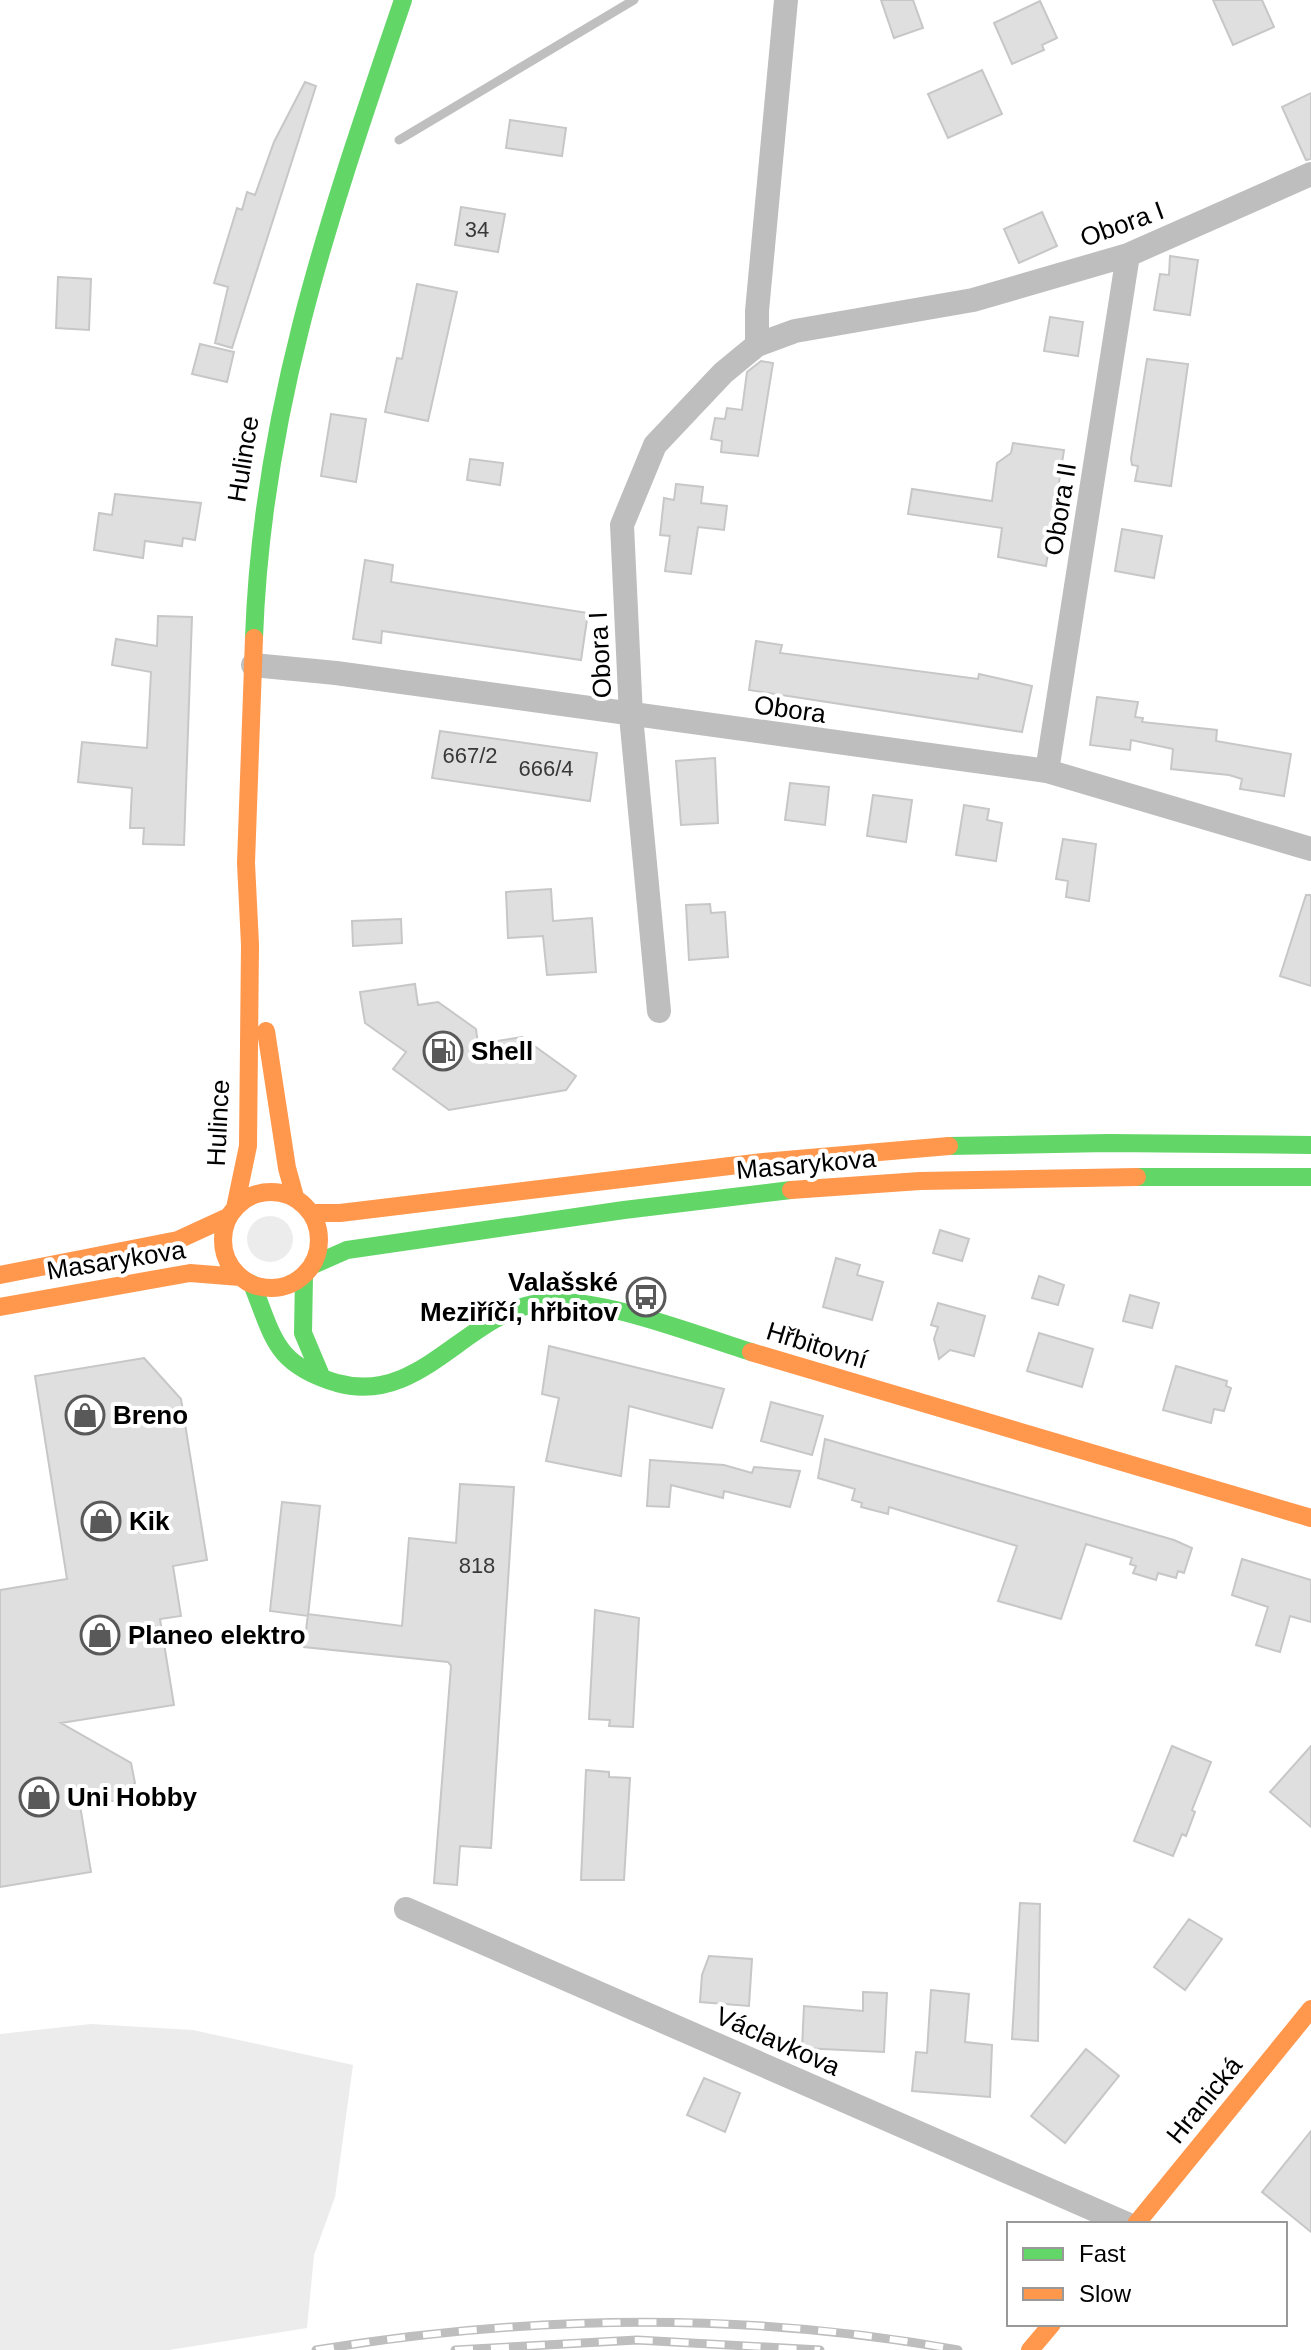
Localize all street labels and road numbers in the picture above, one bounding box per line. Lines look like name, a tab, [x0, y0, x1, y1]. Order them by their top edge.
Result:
street label: Obora I	[1076, 195, 1168, 253]
street label: Hulince	[221, 414, 265, 504]
street label: Obora II	[1038, 460, 1082, 558]
street label: Obora I	[583, 611, 617, 699]
street label: Obora	[752, 689, 828, 729]
street label: Hulince	[201, 1079, 235, 1167]
street label: Masarykova	[735, 1143, 878, 1185]
street label: Masarykova	[44, 1234, 188, 1286]
street label: Hřbitovní	[763, 1315, 872, 1375]
street label: Václavkova	[711, 2000, 845, 2082]
street label: Hranická	[1160, 2050, 1248, 2149]

